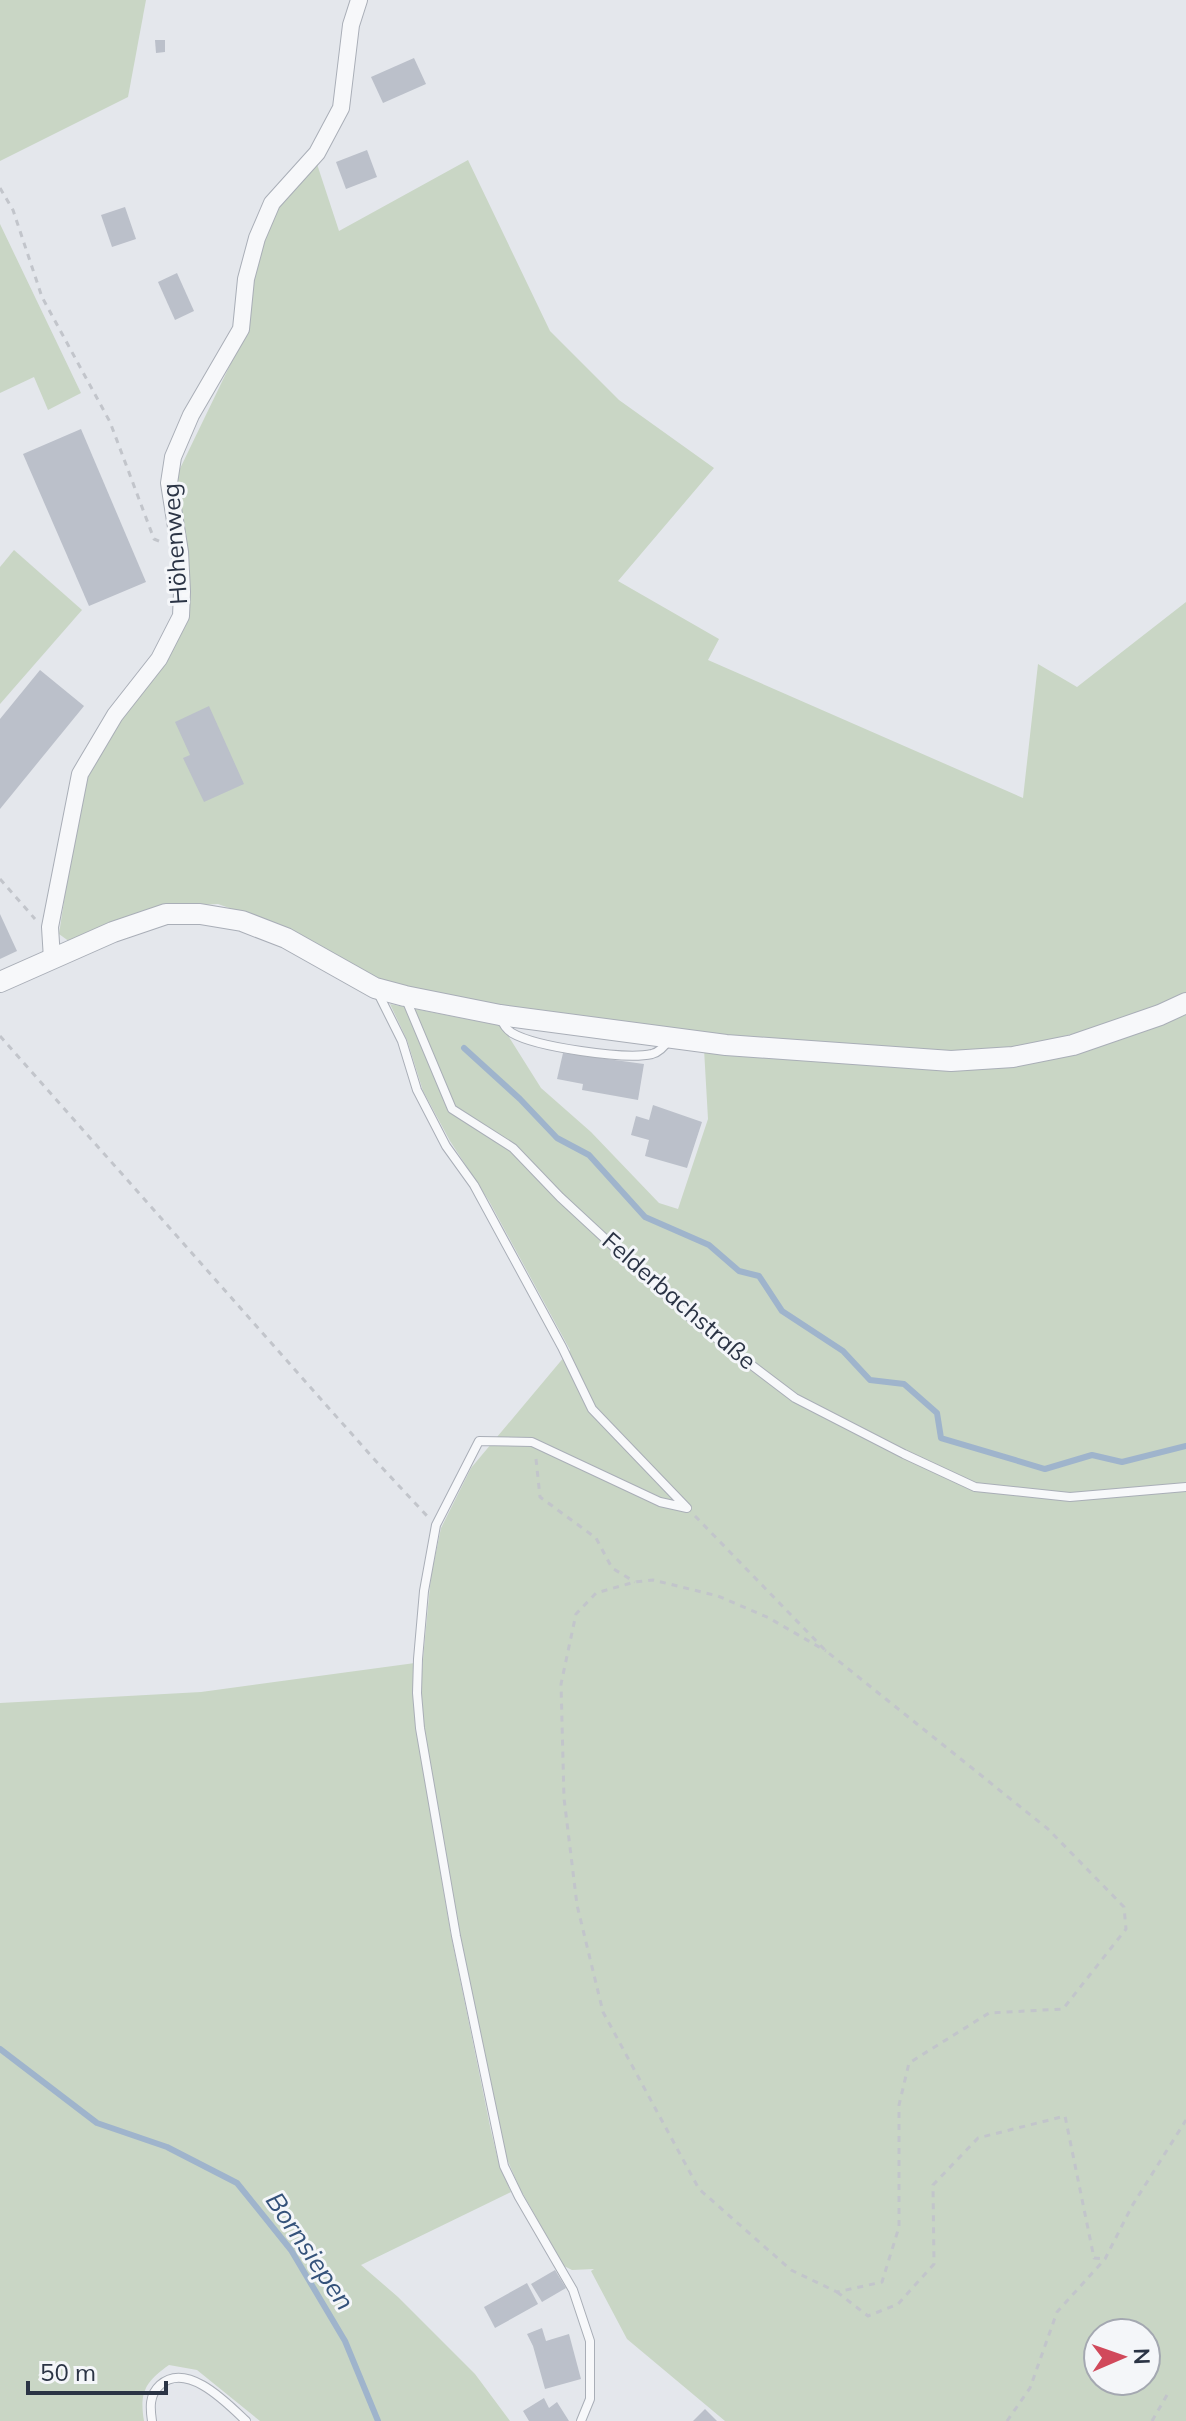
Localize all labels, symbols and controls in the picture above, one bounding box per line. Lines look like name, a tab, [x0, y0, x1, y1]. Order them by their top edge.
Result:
street label: Höhenweg	[155, 482, 193, 606]
street label: Felderbachstraße	[597, 1225, 763, 1375]
water label: Bornsiepen	[259, 2185, 362, 2316]
north arrow	[1082, 2317, 1162, 2397]
scale bar	[28, 2345, 166, 2395]
text: N	[1128, 2348, 1156, 2365]
text: 50 m	[40, 2357, 96, 2387]

